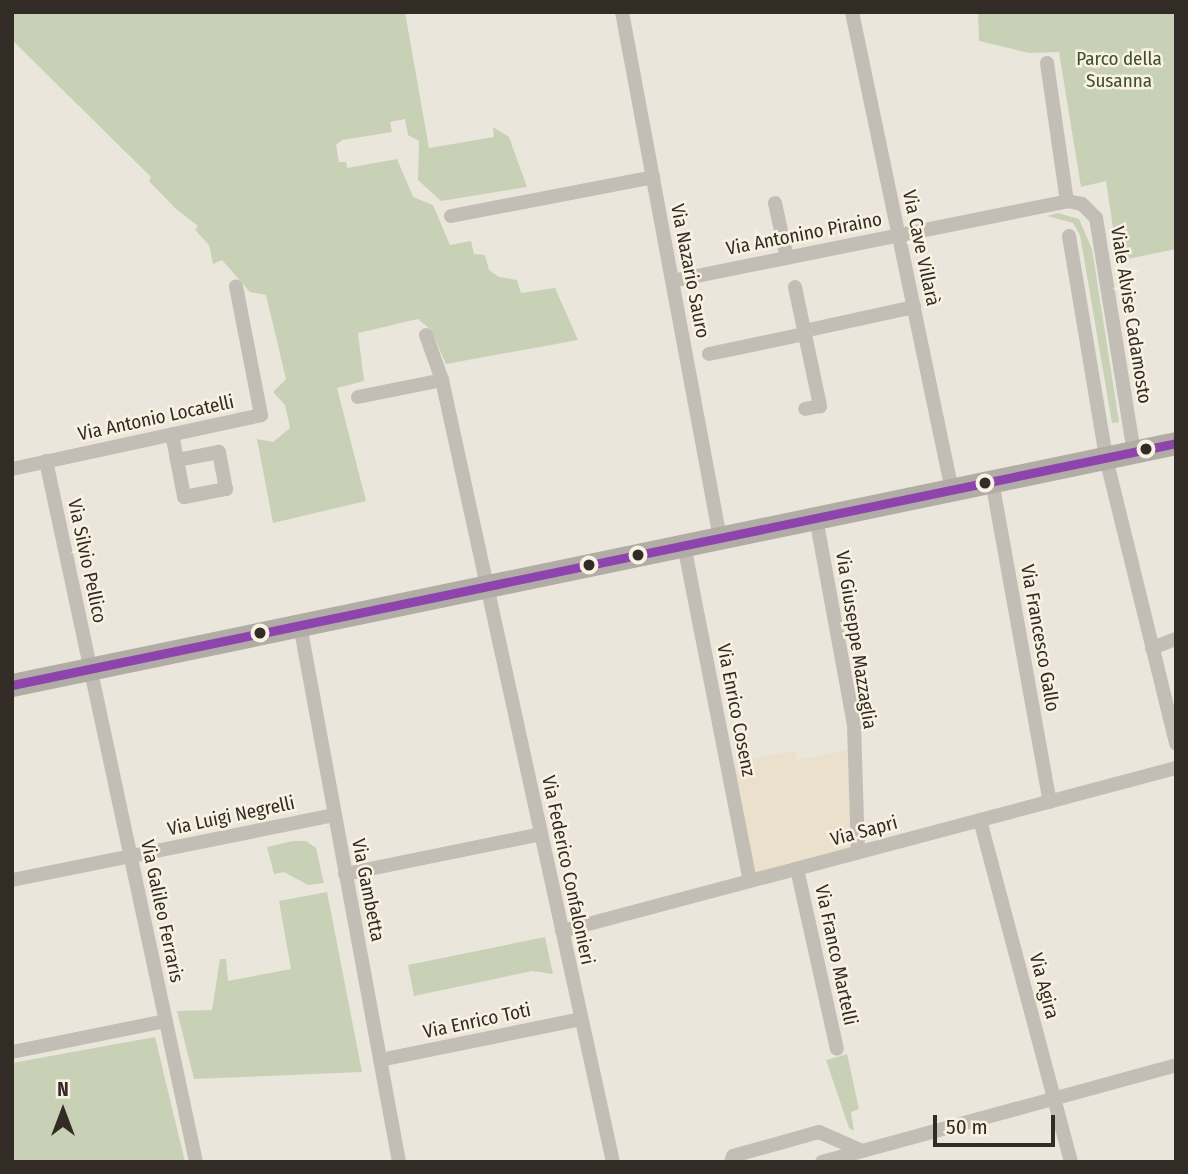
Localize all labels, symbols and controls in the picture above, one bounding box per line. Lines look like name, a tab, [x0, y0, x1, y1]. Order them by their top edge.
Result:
park label: Parco della Susanna	[1076, 48, 1162, 92]
street label: Via Cave Villarà	[898, 188, 944, 308]
street label: Via Nazario Sauro	[666, 202, 714, 340]
street label: Via Antonino Piraino	[724, 208, 884, 260]
street label: Viale Alvise Cadamosto	[1106, 225, 1156, 405]
street label: Via Antonio Locatelli	[76, 390, 236, 446]
unlabelled marker	[1139, 442, 1153, 456]
unlabelled marker	[978, 476, 992, 490]
street label: Via Silvio Pellico	[63, 497, 111, 625]
unlabelled marker	[631, 548, 645, 562]
street label: Via Giuseppe Mazzaglia	[831, 549, 881, 731]
unlabelled marker	[582, 558, 596, 572]
street label: Via Francesco Gallo	[1016, 563, 1064, 713]
unlabelled marker	[253, 626, 267, 640]
street label: Via Enrico Cosenz	[712, 642, 760, 778]
street label: Via Federico Confalonieri	[537, 773, 599, 967]
street label: Via Luigi Negrelli	[165, 791, 297, 841]
street label: Via Sapri	[828, 811, 900, 851]
street label: Via Gambetta	[347, 837, 389, 943]
street label: Via Galileo Ferraris	[136, 838, 188, 984]
street label: Via Franco Martelli	[810, 883, 862, 1027]
street label: Via Agira	[1024, 951, 1064, 1021]
street label: Via Enrico Toti	[421, 998, 533, 1044]
north arrow	[28, 1076, 98, 1146]
text: N	[57, 1078, 69, 1101]
scale bar	[936, 1100, 1058, 1144]
text: 50 m	[946, 1114, 988, 1140]

